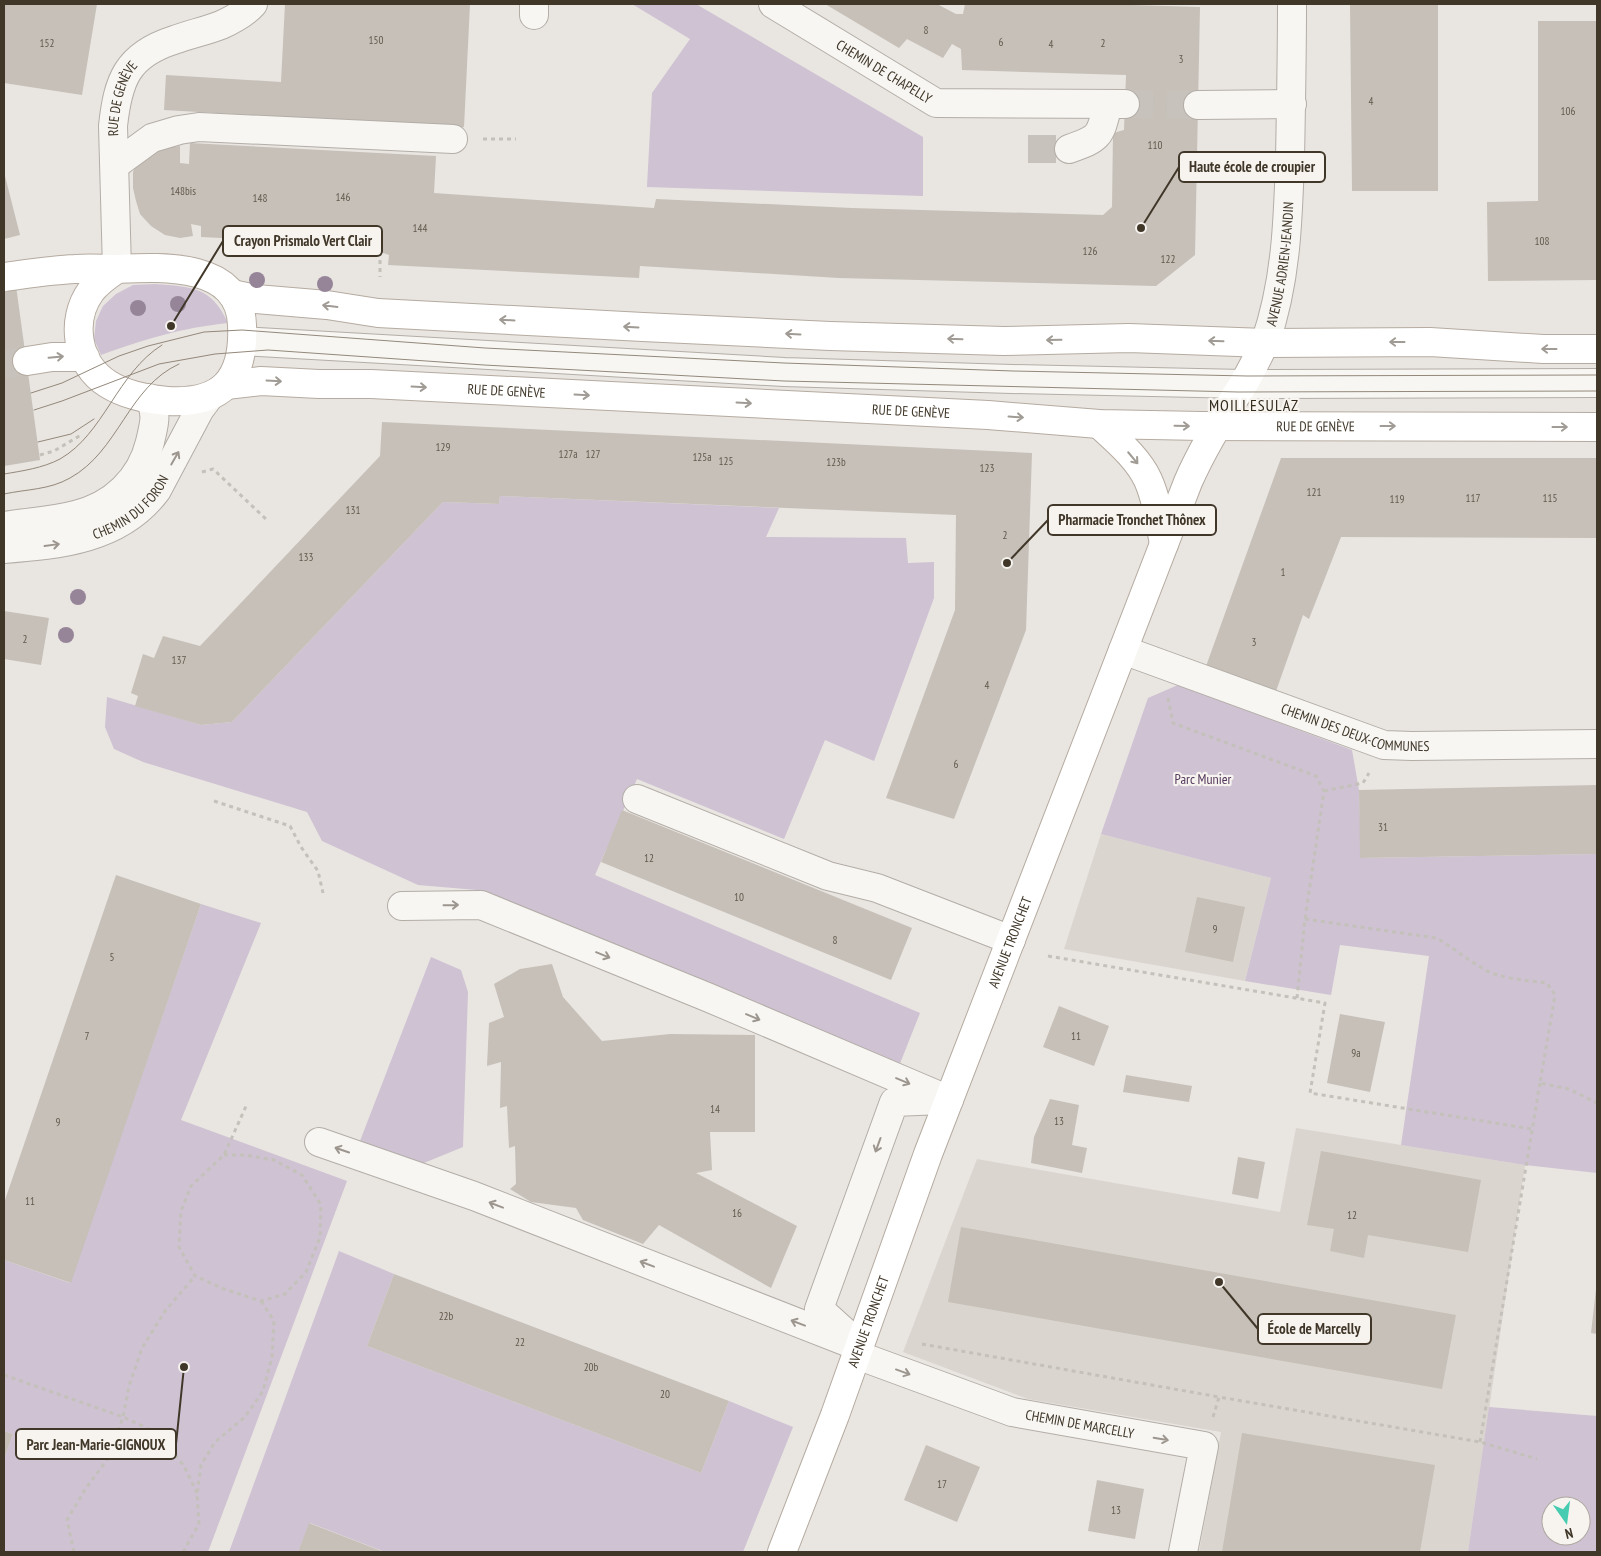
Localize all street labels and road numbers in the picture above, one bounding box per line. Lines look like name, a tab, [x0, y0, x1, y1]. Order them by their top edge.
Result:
street label: CHEMIN DE CHAPELLY	[833, 36, 936, 108]
street label: RUE DE GENÈVE	[104, 57, 141, 136]
street label: AVENUE ADRIEN-JEANDIN	[1262, 201, 1297, 328]
street label: RUE DE GENÈVE	[467, 380, 546, 402]
street label: RUE DE GENÈVE	[871, 400, 951, 422]
street label: RUE DE GENÈVE	[1276, 417, 1355, 435]
street label: CHEMIN DU FORON	[90, 472, 172, 543]
street label: CHEMIN DES DEUX-COMMUNES	[1279, 699, 1430, 755]
street label: AVENUE TRONCHET	[984, 894, 1036, 990]
street label: AVENUE TRONCHET	[844, 1273, 893, 1370]
street label: CHEMIN DE MARCELLY	[1024, 1406, 1136, 1443]

